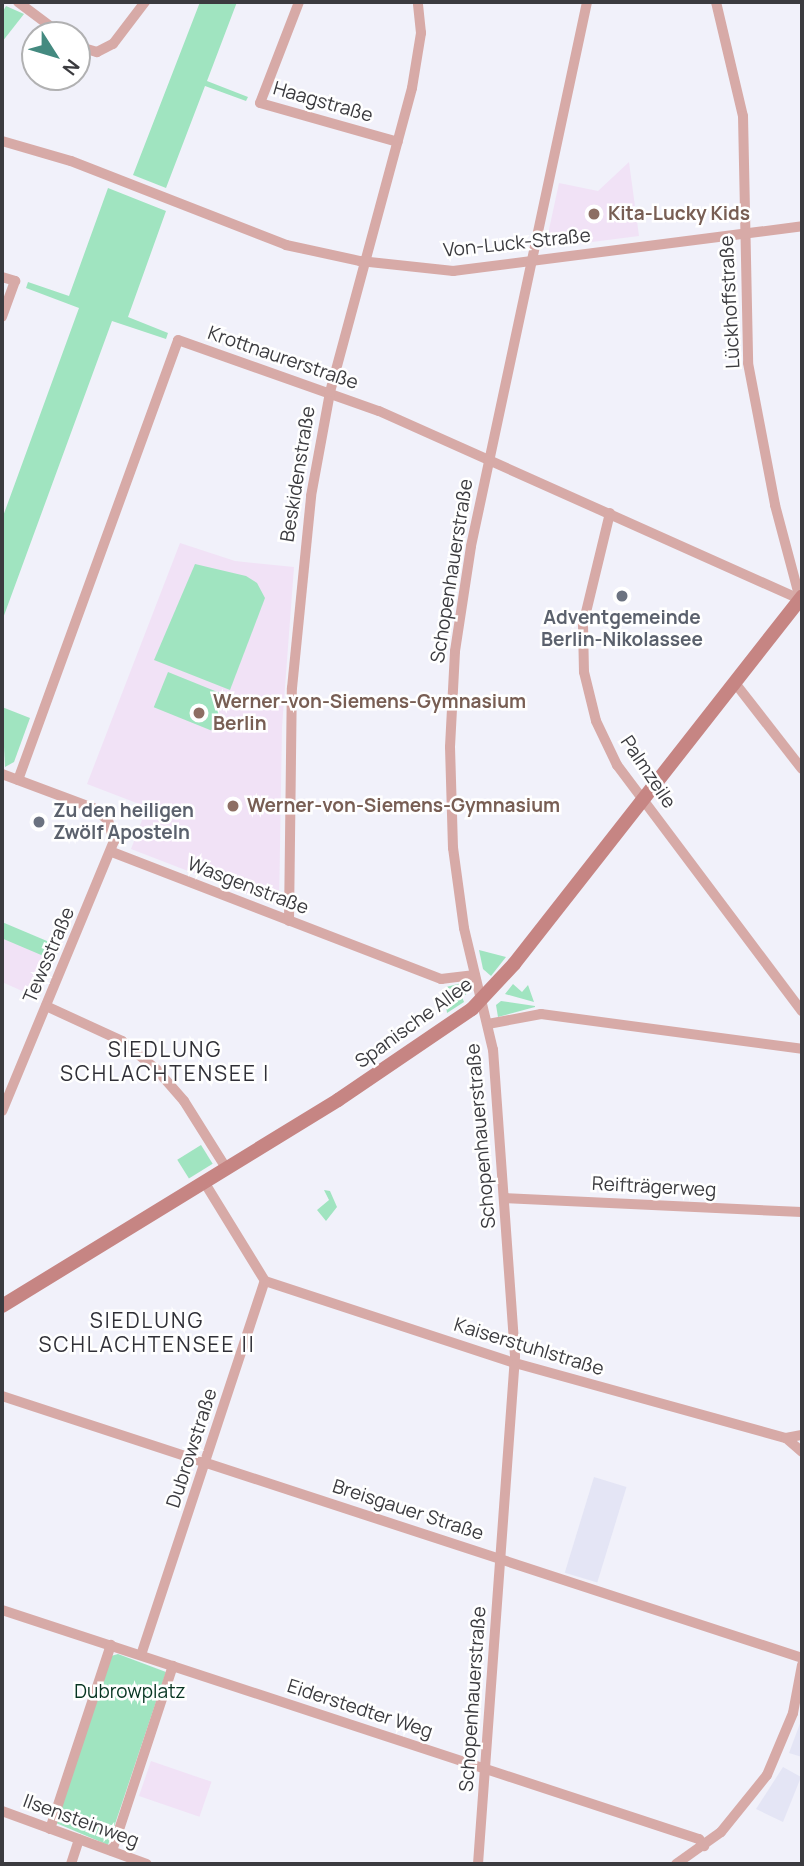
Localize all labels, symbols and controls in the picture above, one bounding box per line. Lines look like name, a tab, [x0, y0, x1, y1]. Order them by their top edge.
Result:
north arrow	[21, 21, 91, 91]
text: N	[57, 54, 86, 81]
street label: Haagstraße	[271, 77, 375, 127]
place label: Kita-Lucky Kids	[608, 203, 750, 225]
marker: Kita-Lucky Kids	[586, 206, 602, 222]
street label: Von-Luck-Straße	[442, 224, 592, 262]
street label: Lückhoffstraße	[715, 235, 745, 369]
street label: Krottnaurerstraße	[205, 322, 361, 394]
street label: Beskidenstraße	[276, 405, 320, 543]
street label: Schopenhauerstraße	[426, 477, 478, 665]
marker: Adventgemeinde Berlin-Nikolassee	[614, 588, 630, 604]
place label: Adventgemeinde Berlin-Nikolassee	[541, 607, 703, 651]
place label: Werner-von-Siemens-Gymnasium Berlin	[213, 691, 526, 735]
marker: Werner-von-Siemens-Gymnasium Berlin	[191, 705, 207, 721]
street label: Palmzeile	[615, 731, 681, 813]
place label: Werner-von-Siemens-Gymnasium	[247, 795, 560, 817]
marker: Werner-von-Siemens-Gymnasium	[225, 798, 241, 814]
place label: Zu den heiligen Zwölf Aposteln	[53, 800, 194, 844]
marker: Zu den heiligen Zwölf Aposteln	[31, 814, 47, 830]
street label: Wasgenstraße	[184, 852, 312, 920]
street label: Tewsstraße	[19, 904, 79, 1006]
street label: Spanische Allee	[351, 973, 477, 1073]
district label: SIEDLUNG SCHLACHTENSEE I	[62, 1036, 268, 1086]
street label: Schopenhauerstraße	[462, 1042, 500, 1230]
street label: Reifträgerweg	[591, 1172, 717, 1202]
district label: SIEDLUNG SCHLACHTENSEE II	[40, 1307, 254, 1357]
street label: Kaiserstuhlstraße	[451, 1313, 607, 1381]
street label: Dubrowstraße	[162, 1385, 222, 1511]
street label: Breisgauer Straße	[330, 1475, 486, 1545]
street label: Schopenhauerstraße	[455, 1605, 491, 1793]
street label: Eiderstedter Weg	[284, 1675, 436, 1743]
park label: Dubrowplatz	[74, 1681, 186, 1703]
street label: Ilsensteinweg	[20, 1790, 142, 1852]

